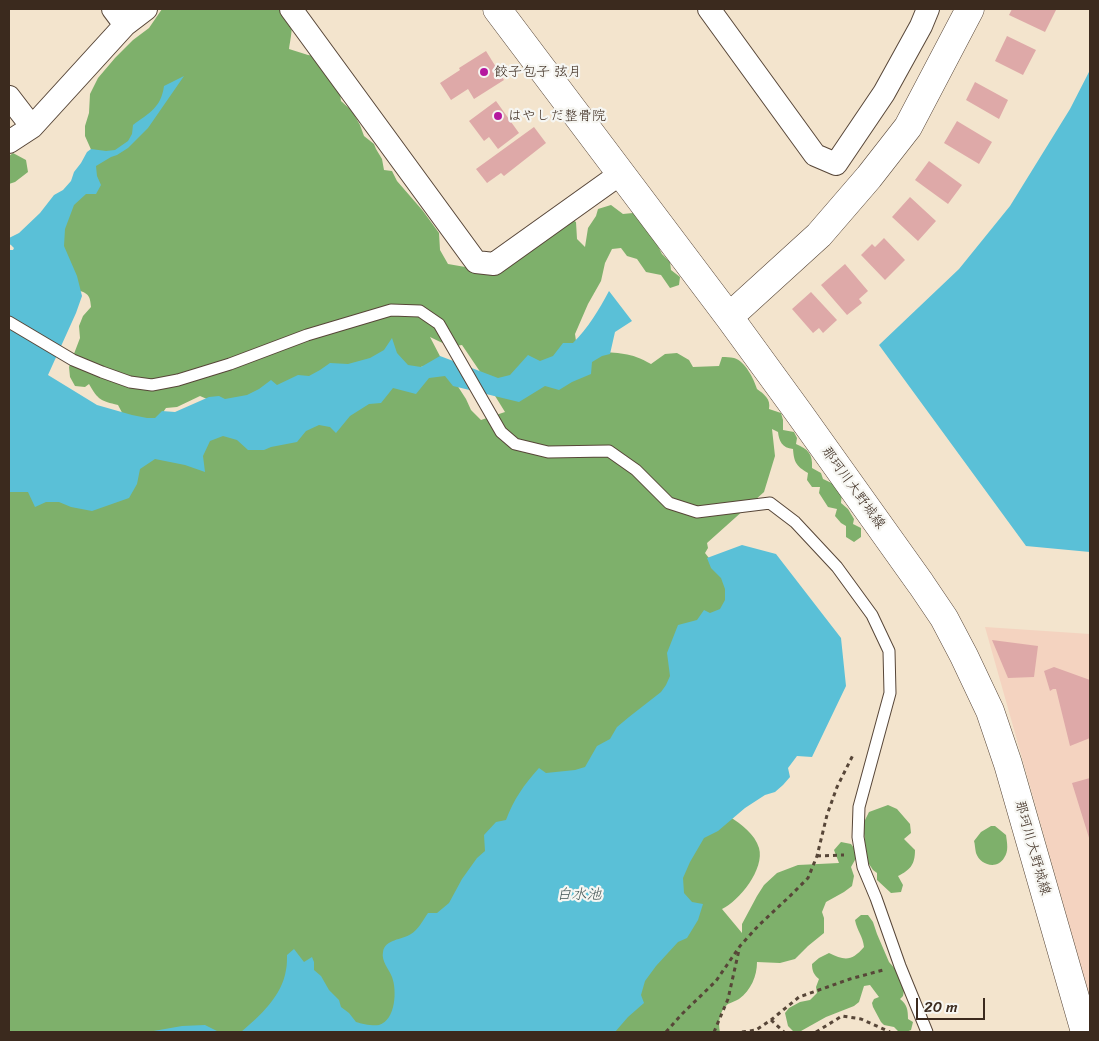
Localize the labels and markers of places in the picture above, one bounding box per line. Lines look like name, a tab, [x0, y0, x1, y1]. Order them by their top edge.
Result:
place label: 餃子包子 弦月	[494, 64, 582, 80]
marker: 餃子包子 弦月	[478, 66, 490, 78]
place label: はやしだ整骨院	[508, 108, 606, 124]
marker: はやしだ整骨院	[492, 110, 504, 122]

